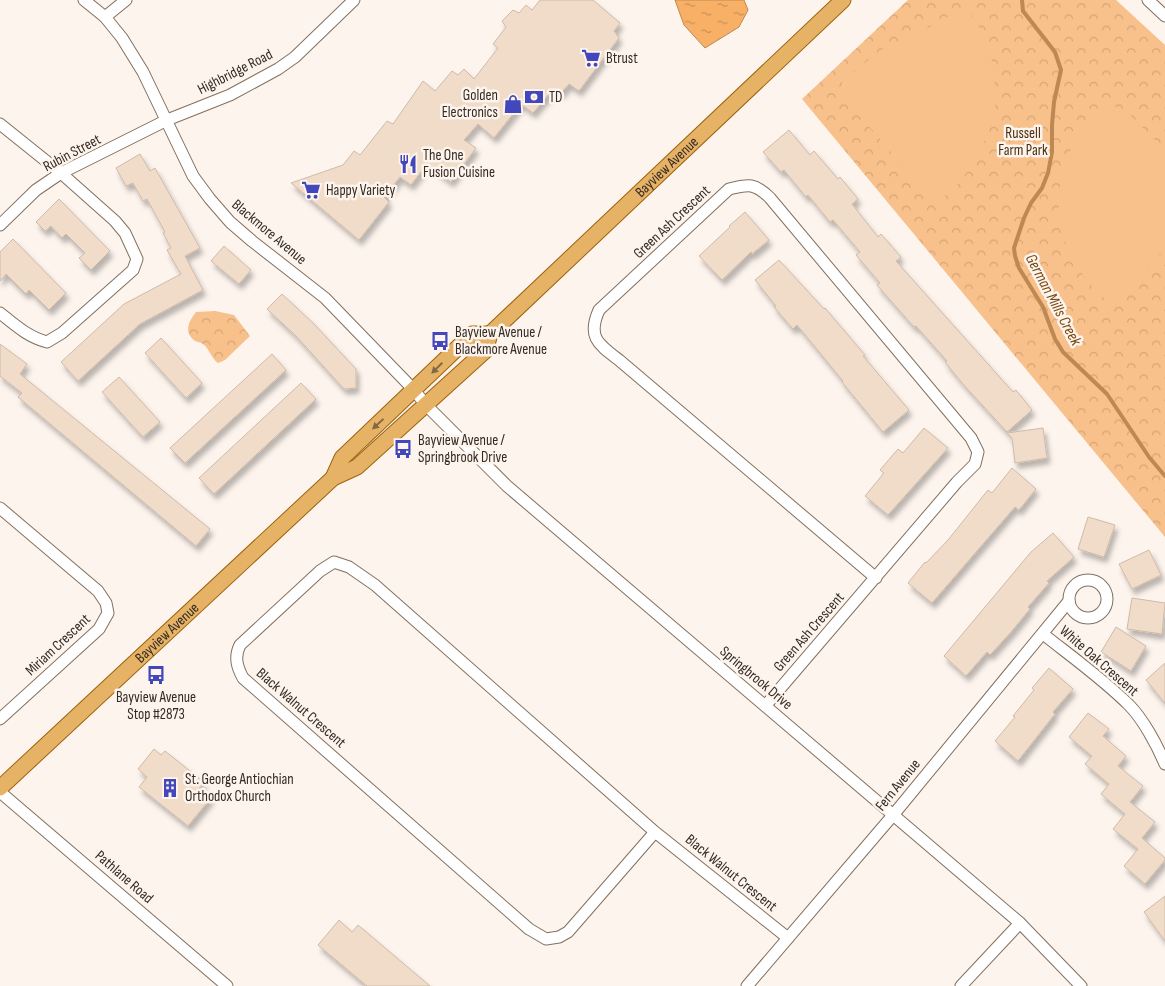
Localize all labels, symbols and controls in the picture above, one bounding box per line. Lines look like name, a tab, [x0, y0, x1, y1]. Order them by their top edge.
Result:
street label: Highbridge Road	[194, 45, 276, 99]
supermarket icon: Btrust	[580, 47, 602, 69]
place label: Btrust	[606, 49, 638, 68]
place label: Golden Electronics	[442, 86, 498, 122]
bank icon: TD	[523, 86, 545, 108]
place label: TD	[549, 88, 562, 107]
shop icon: Golden Electronics	[502, 93, 524, 115]
park label: Russell Farm Park	[998, 124, 1048, 160]
street label: Rubin Street	[40, 130, 105, 176]
street label: Bayview Avenue	[631, 132, 702, 201]
place label: The One Fusion Cuisine	[423, 146, 495, 182]
restaurant icon: The One Fusion Cuisine	[397, 153, 419, 175]
supermarket icon: Happy Variety	[300, 179, 322, 201]
place label: Happy Variety	[326, 181, 396, 200]
street label: Green Ash Crescent	[629, 181, 715, 263]
street label: Blackmore Avenue	[228, 195, 310, 269]
water label: German Mills Creek	[1021, 251, 1086, 350]
place label: Bayview Avenue / Blackmore Avenue	[455, 323, 547, 359]
bus stop icon: Bayview Avenue / Blackmore Avenue	[429, 330, 451, 352]
one-way arrow	[432, 361, 444, 373]
one-way arrow	[373, 418, 385, 430]
place label: Bayview Avenue / Springbrook Drive	[418, 431, 507, 467]
bus stop icon: Bayview Avenue / Springbrook Drive	[392, 438, 414, 460]
street label: Green Ash Crescent	[769, 588, 849, 676]
street label: Bayview Avenue	[131, 598, 203, 667]
street label: Miriam Crescent	[21, 610, 95, 680]
street label: White Oak Crescent	[1055, 621, 1143, 701]
street label: Springbrook Drive	[716, 642, 796, 714]
bus stop icon: Bayview Avenue Stop #2873	[145, 664, 167, 686]
street label: Black Walnut Crescent	[252, 664, 350, 752]
place label: Bayview Avenue Stop #2873	[116, 688, 196, 724]
street label: Fern Avenue	[871, 755, 925, 815]
place label: St. George Antiochian Orthodox Church	[185, 770, 294, 806]
building icon: St. George Antiochian Orthodox Church	[159, 777, 181, 799]
street label: Black Walnut Crescent	[681, 830, 781, 916]
street label: Pathlane Road	[91, 846, 157, 908]

